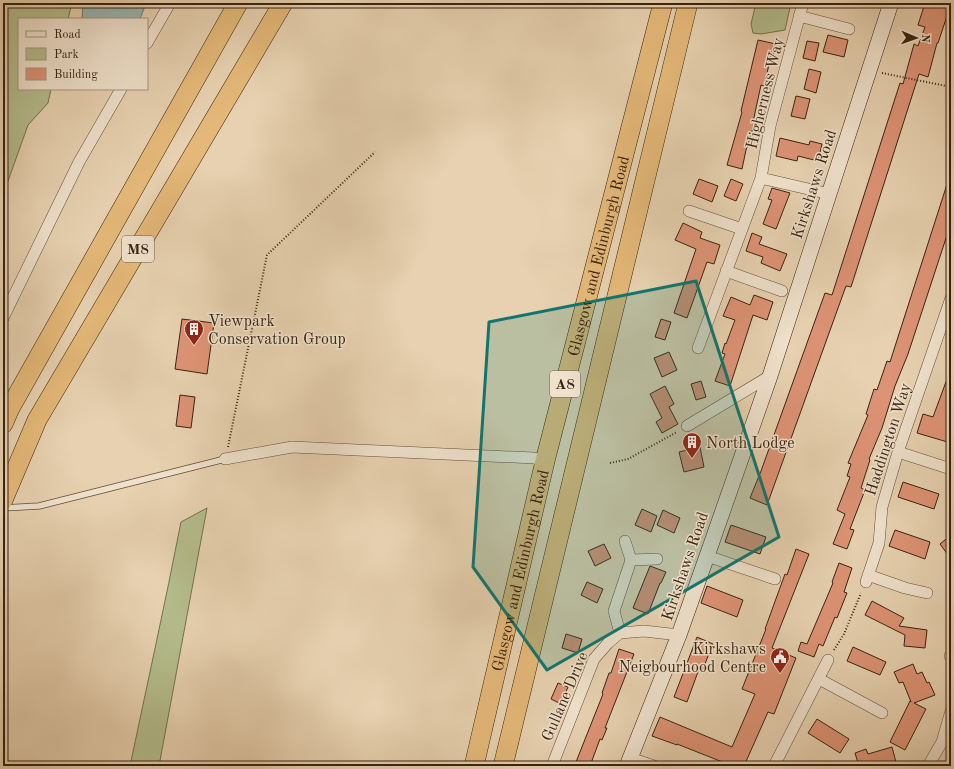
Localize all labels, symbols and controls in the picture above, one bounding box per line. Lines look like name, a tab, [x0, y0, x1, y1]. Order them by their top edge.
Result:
legend	[18, 18, 148, 90]
north arrow	[896, 18, 936, 58]
text: Road	[54, 29, 81, 41]
text: N	[919, 34, 930, 43]
street label: Higherness Way	[744, 35, 788, 151]
text: Park	[54, 49, 79, 61]
text: Building	[54, 69, 98, 81]
street label: Kirkshaws Road	[790, 128, 840, 241]
street label: Glasgow and Edinburgh Road	[566, 154, 633, 358]
road number: M8	[122, 236, 154, 262]
place label: Viewpark Conservation Group	[208, 314, 346, 348]
building icon: Viewpark Conservation Group	[183, 318, 205, 346]
road number: A8	[550, 371, 580, 397]
street label: Haddington Way	[863, 381, 915, 498]
building icon: North Lodge	[681, 431, 703, 459]
place label: North Lodge	[706, 436, 795, 452]
street label: Glasgow and Edinburgh Road	[490, 468, 553, 673]
street label: Kirkshaws Road	[660, 510, 712, 623]
place label: Kirkshaws Neigbourhood Centre	[618, 642, 766, 676]
public building icon: Kirkshaws Neigbourhood Centre	[769, 646, 791, 674]
street label: Gullane Drive	[540, 650, 592, 744]

